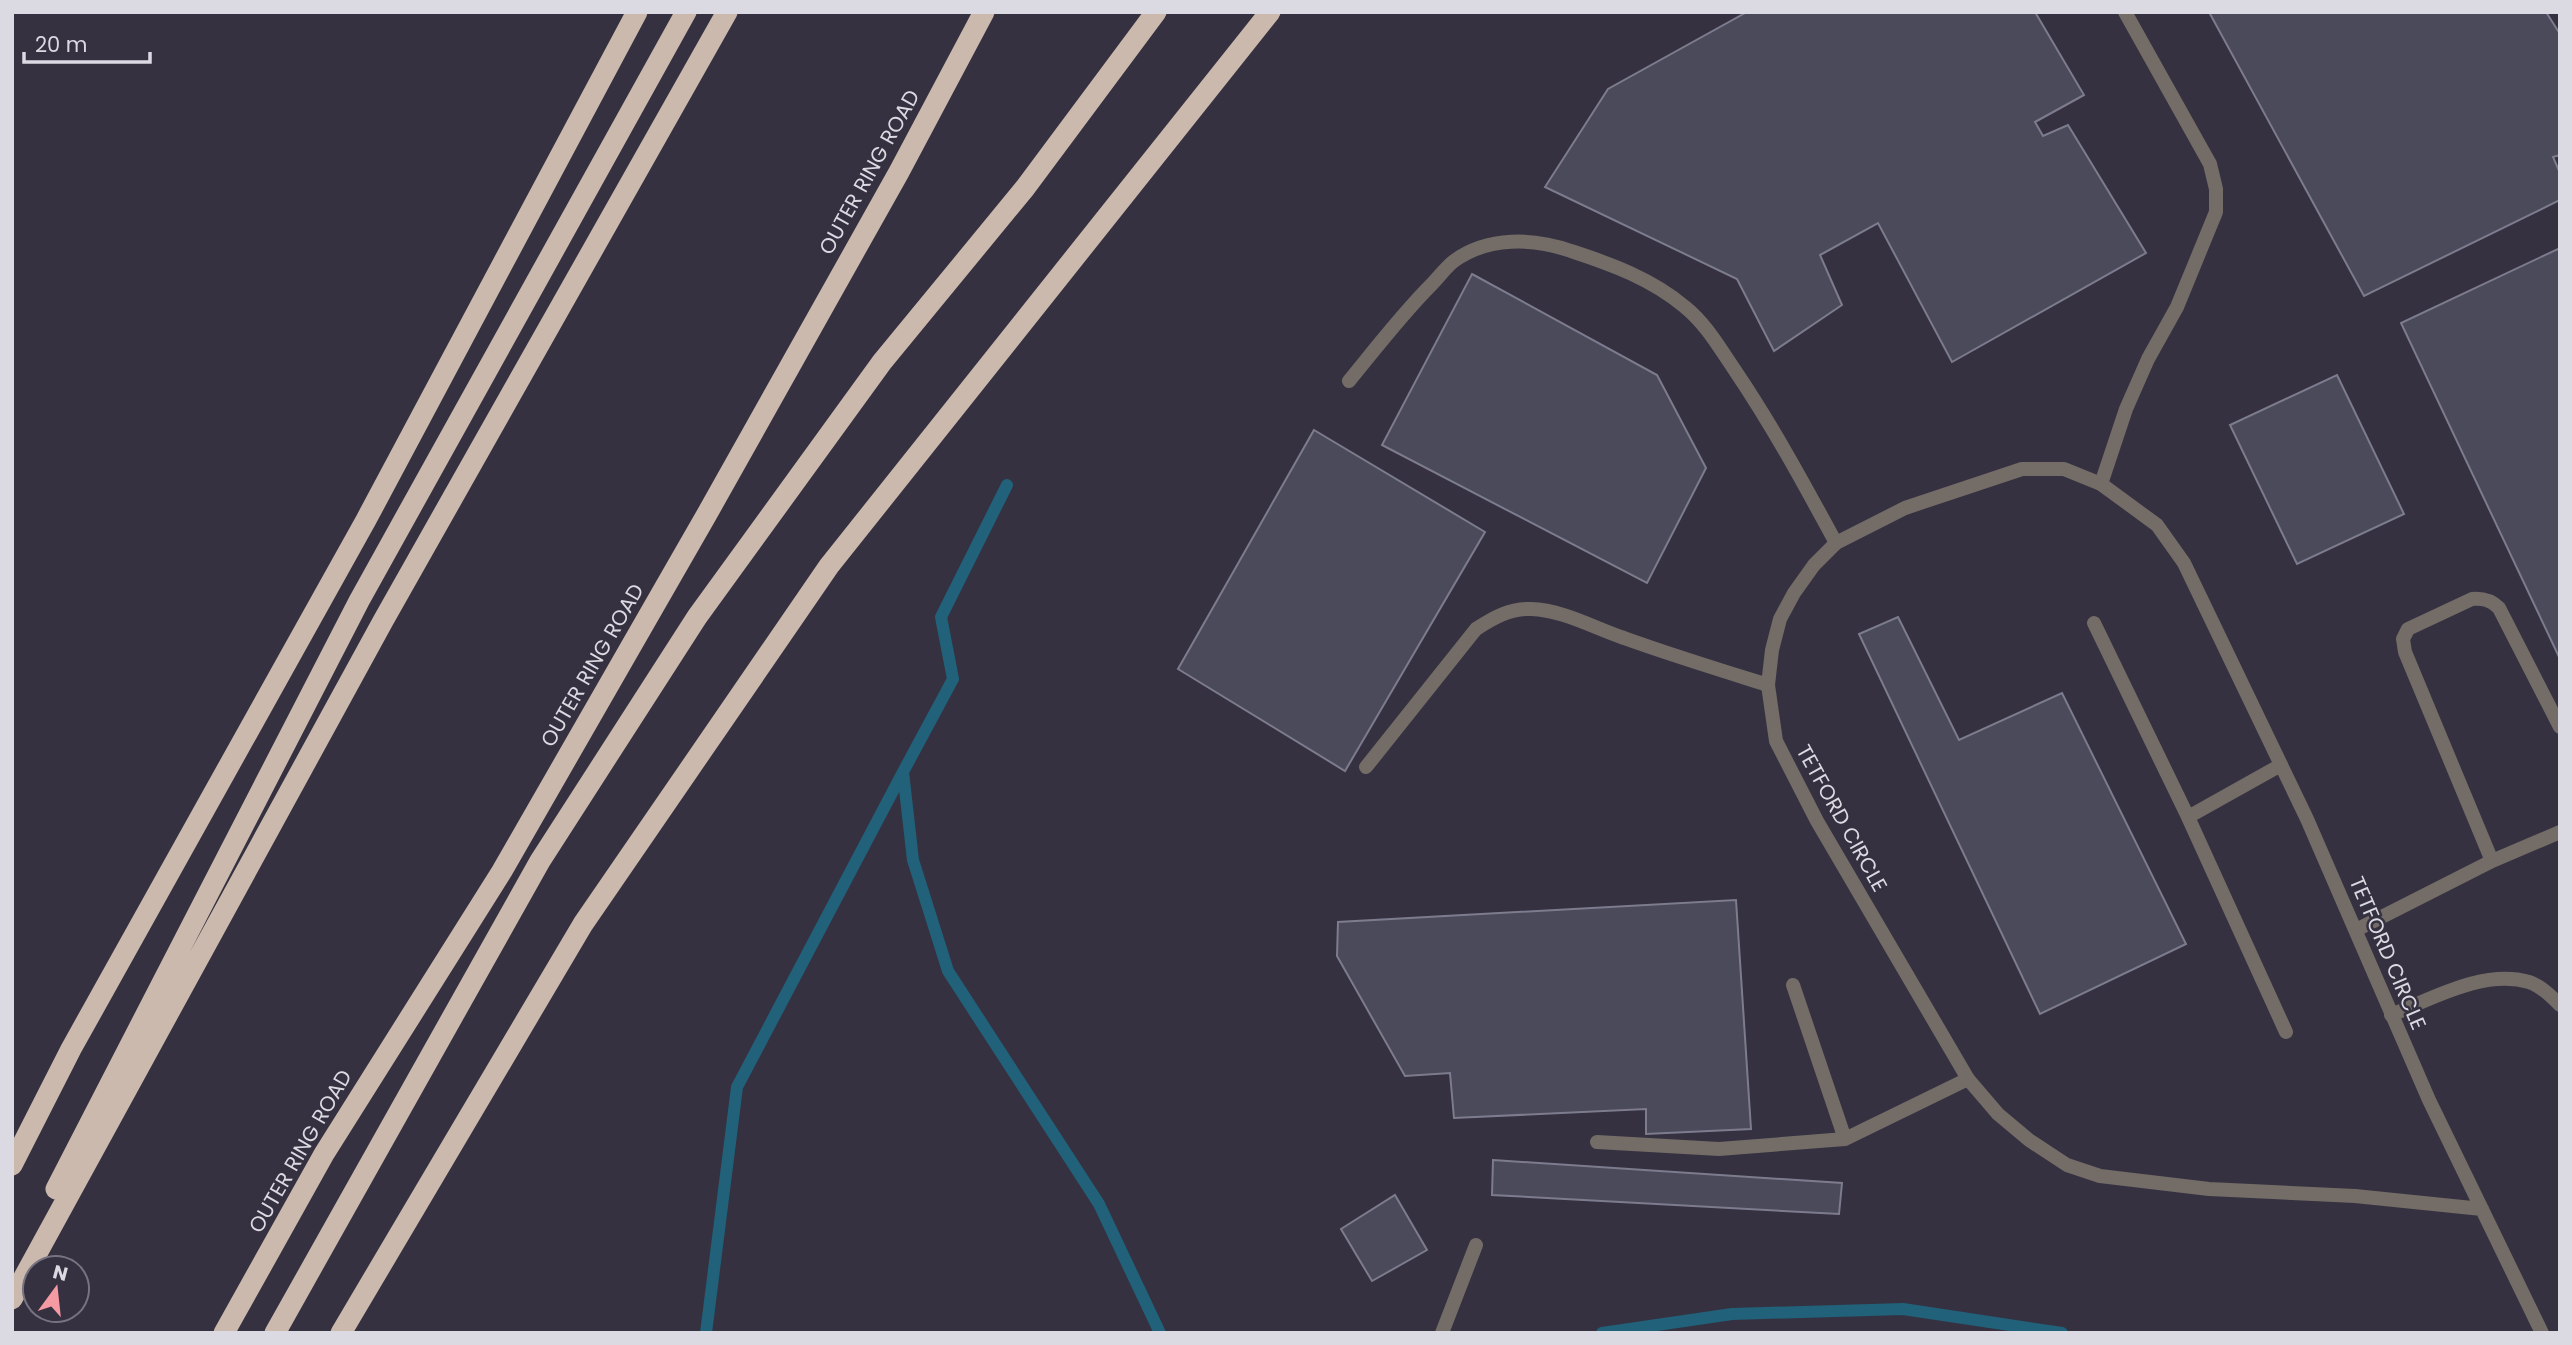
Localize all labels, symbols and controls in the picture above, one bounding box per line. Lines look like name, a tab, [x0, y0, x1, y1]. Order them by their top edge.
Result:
scale bar	[24, 21, 150, 65]
text: 20 m	[35, 30, 88, 59]
street label: OUTER RING ROAD	[812, 84, 926, 260]
street label: OUTER RING ROAD	[533, 578, 651, 752]
street label: TETFORD CIRCLE	[1790, 739, 1894, 897]
street label: TETFORD CIRCLE	[2343, 872, 2433, 1034]
street label: OUTER RING ROAD	[241, 1064, 359, 1238]
north arrow	[21, 1254, 91, 1324]
text: N	[50, 1258, 71, 1288]

